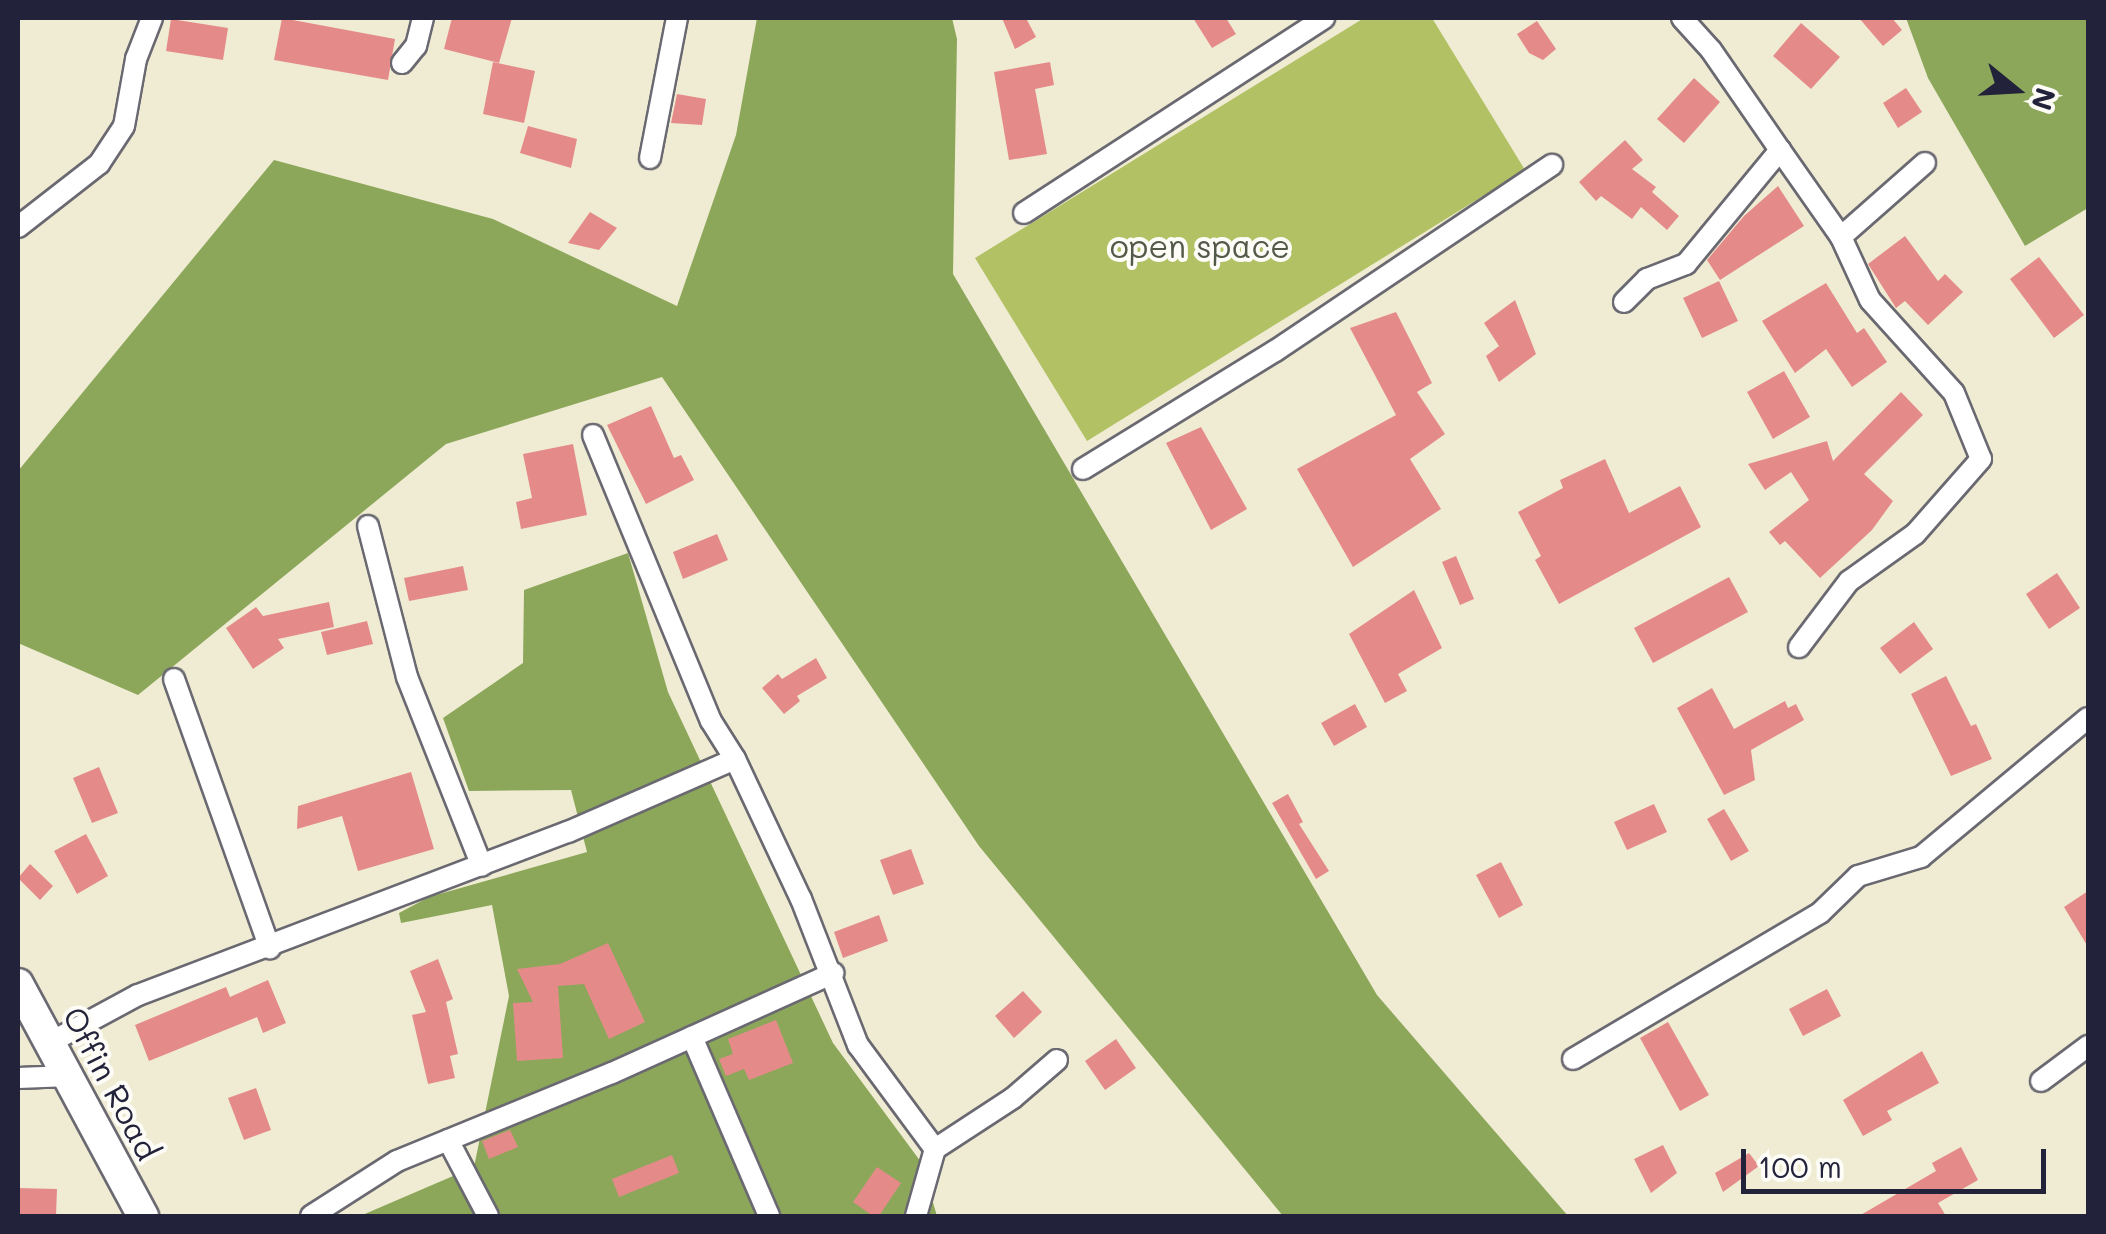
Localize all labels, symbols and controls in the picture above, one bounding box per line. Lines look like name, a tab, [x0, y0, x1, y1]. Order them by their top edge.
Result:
north arrow	[1966, 40, 2066, 140]
text: N	[2024, 84, 2065, 115]
park label: open space	[1110, 226, 1290, 264]
street label: Offin Road	[56, 1000, 168, 1166]
scale bar	[1746, 1129, 2051, 1191]
text: 100 m	[1758, 1146, 1842, 1186]

